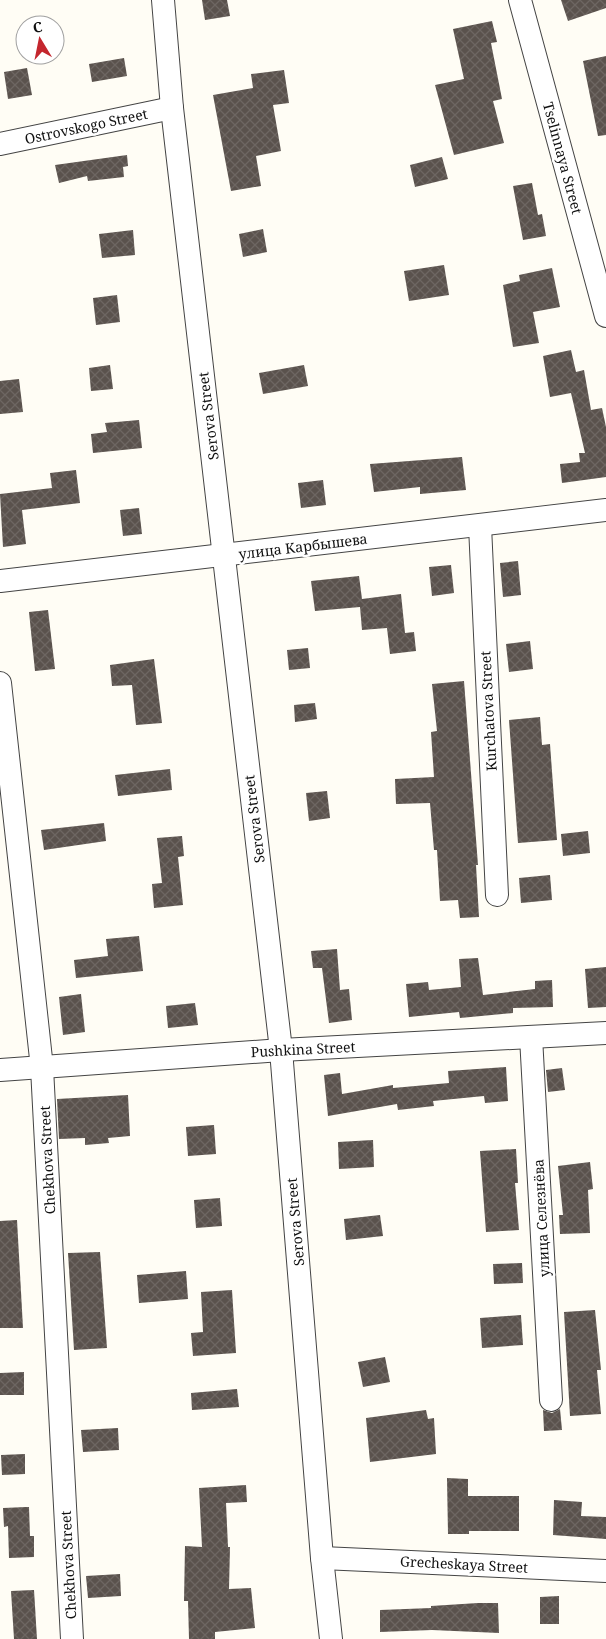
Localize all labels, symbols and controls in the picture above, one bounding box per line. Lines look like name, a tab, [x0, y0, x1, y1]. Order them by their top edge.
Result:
north arrow	[15, 15, 65, 65]
text: С	[31, 17, 44, 37]
street label: Tselinnaya Street	[539, 100, 587, 216]
street label: Ostrovskogo Street	[23, 104, 149, 148]
street label: Serova Street	[193, 371, 223, 461]
street label: улица Карбышева	[237, 529, 369, 563]
street label: Kurchatova Street	[475, 650, 501, 772]
street label: Serova Street	[239, 774, 269, 864]
street label: Pushkina Street	[250, 1037, 356, 1061]
street label: Chekhova Street	[35, 1105, 59, 1215]
street label: улица Селезнёва	[528, 1158, 554, 1278]
street label: Serova Street	[282, 1177, 308, 1267]
street label: Chekhova Street	[56, 1510, 80, 1620]
street label: Grecheskaya Street	[400, 1551, 528, 1577]

